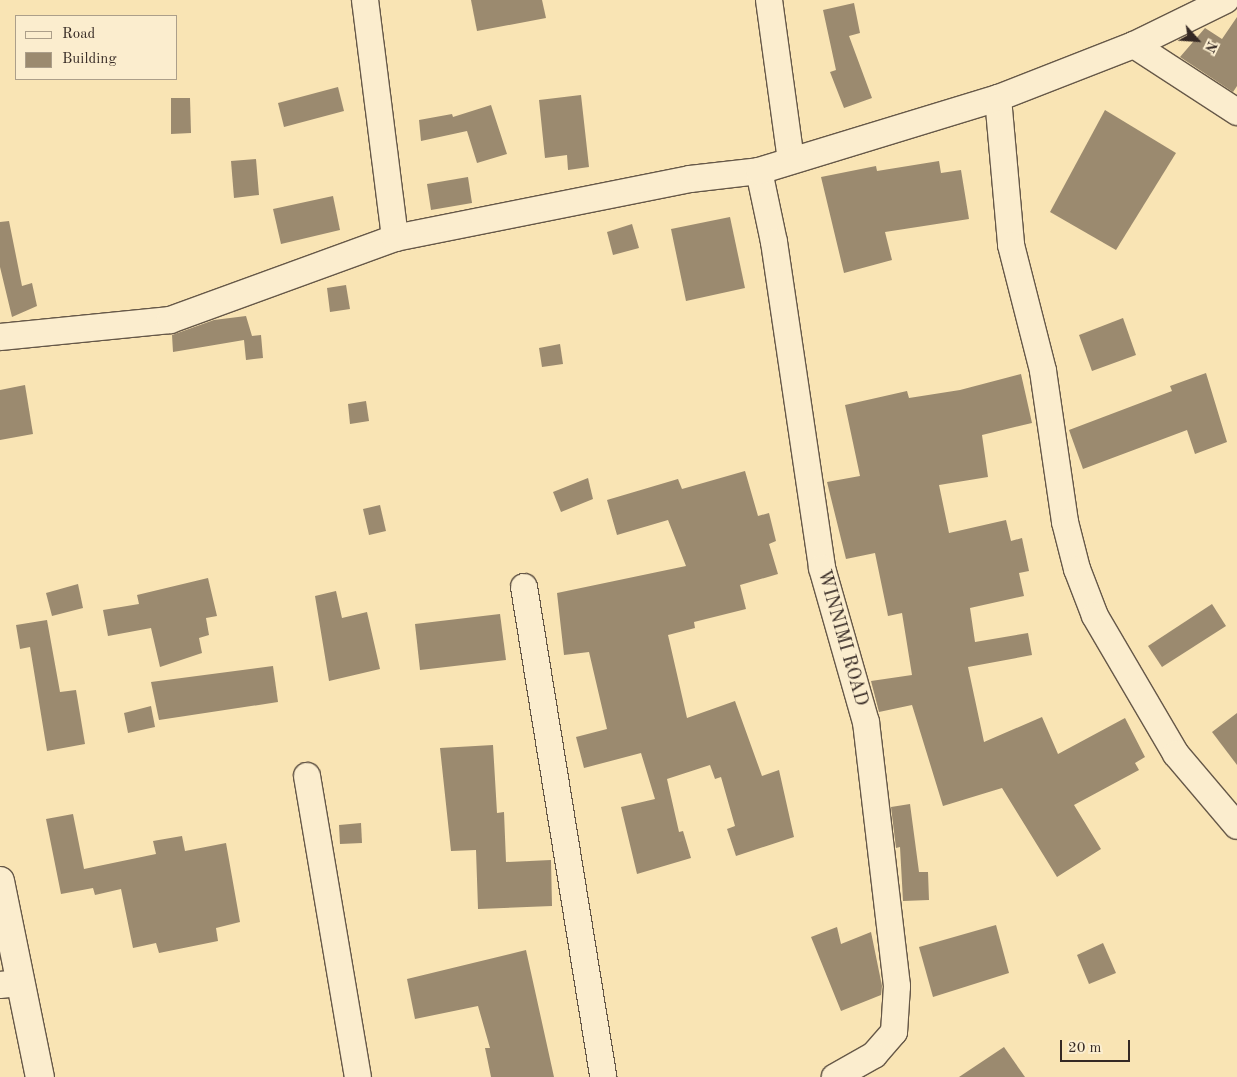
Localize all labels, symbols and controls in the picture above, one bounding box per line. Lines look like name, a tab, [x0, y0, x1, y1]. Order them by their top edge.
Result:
legend	[15, 15, 178, 80]
north arrow	[1172, 15, 1222, 65]
text: Road	[62, 27, 95, 42]
text: N	[1202, 39, 1219, 54]
text: Building	[62, 52, 117, 67]
street label: WINNIMI ROAD	[812, 567, 872, 709]
scale bar	[1062, 1030, 1132, 1062]
text: 20 m	[1068, 1041, 1102, 1056]

